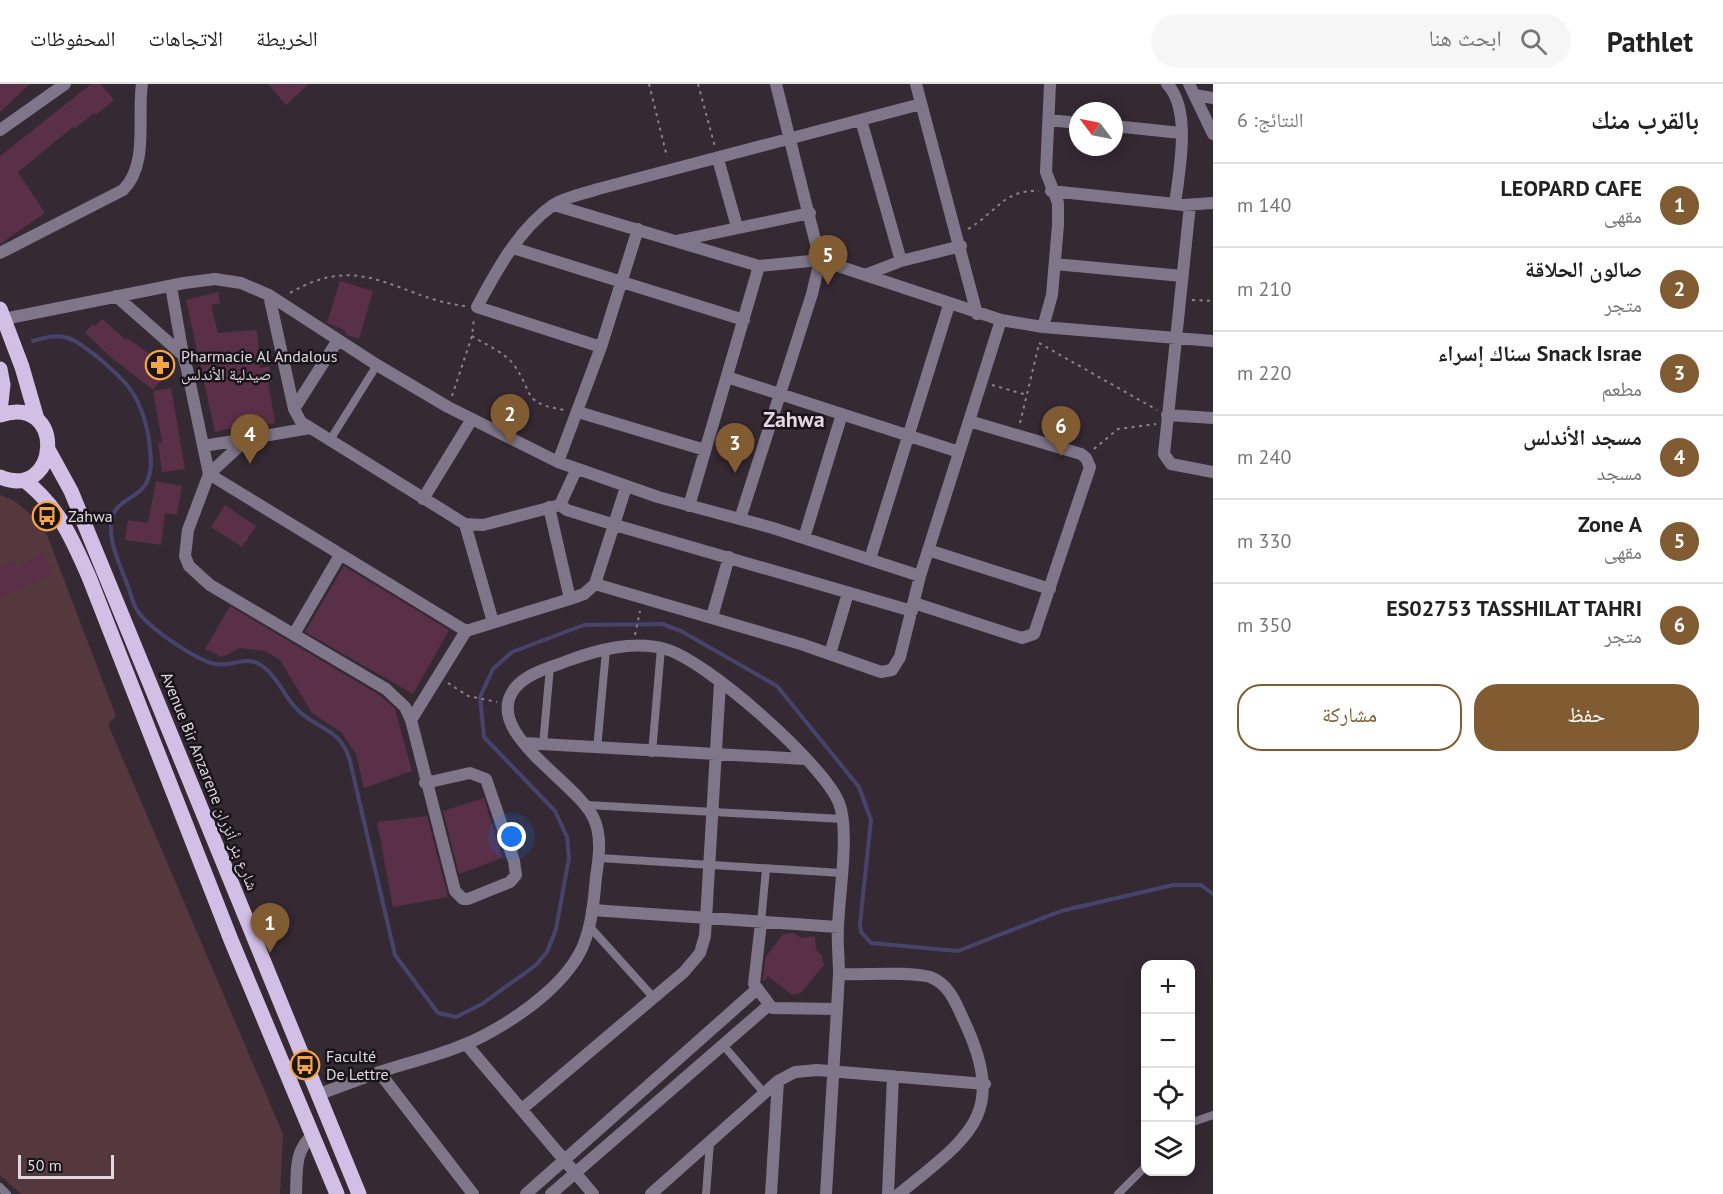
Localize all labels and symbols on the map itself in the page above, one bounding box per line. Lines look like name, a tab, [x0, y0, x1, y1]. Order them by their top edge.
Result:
north arrow	[1069, 102, 1123, 156]
pin: 5	[808, 236, 848, 285]
place label: Pharmacie Al Andalous صيدلية الأندلس	[181, 346, 338, 385]
pharmacy icon: Pharmacie Al Andalous صيدلية الأندلس	[144, 349, 176, 381]
pin: 2	[490, 394, 530, 444]
district label: Zahwa	[763, 405, 825, 433]
pin: 6	[1042, 406, 1080, 456]
pin: 4	[230, 414, 270, 464]
pin: 3	[716, 424, 754, 473]
bus stop icon: Zahwa	[31, 500, 63, 532]
place label: Zahwa	[68, 506, 113, 526]
street label: Avenue Bir Anzarene شارع بئر أنزران	[156, 669, 263, 893]
your location	[497, 822, 526, 851]
pin: 1	[250, 904, 290, 953]
place label: Faculté De Lettre	[326, 1046, 389, 1084]
bus stop icon: Faculté De Lettre	[289, 1049, 321, 1081]
scale bar	[18, 1152, 114, 1180]

